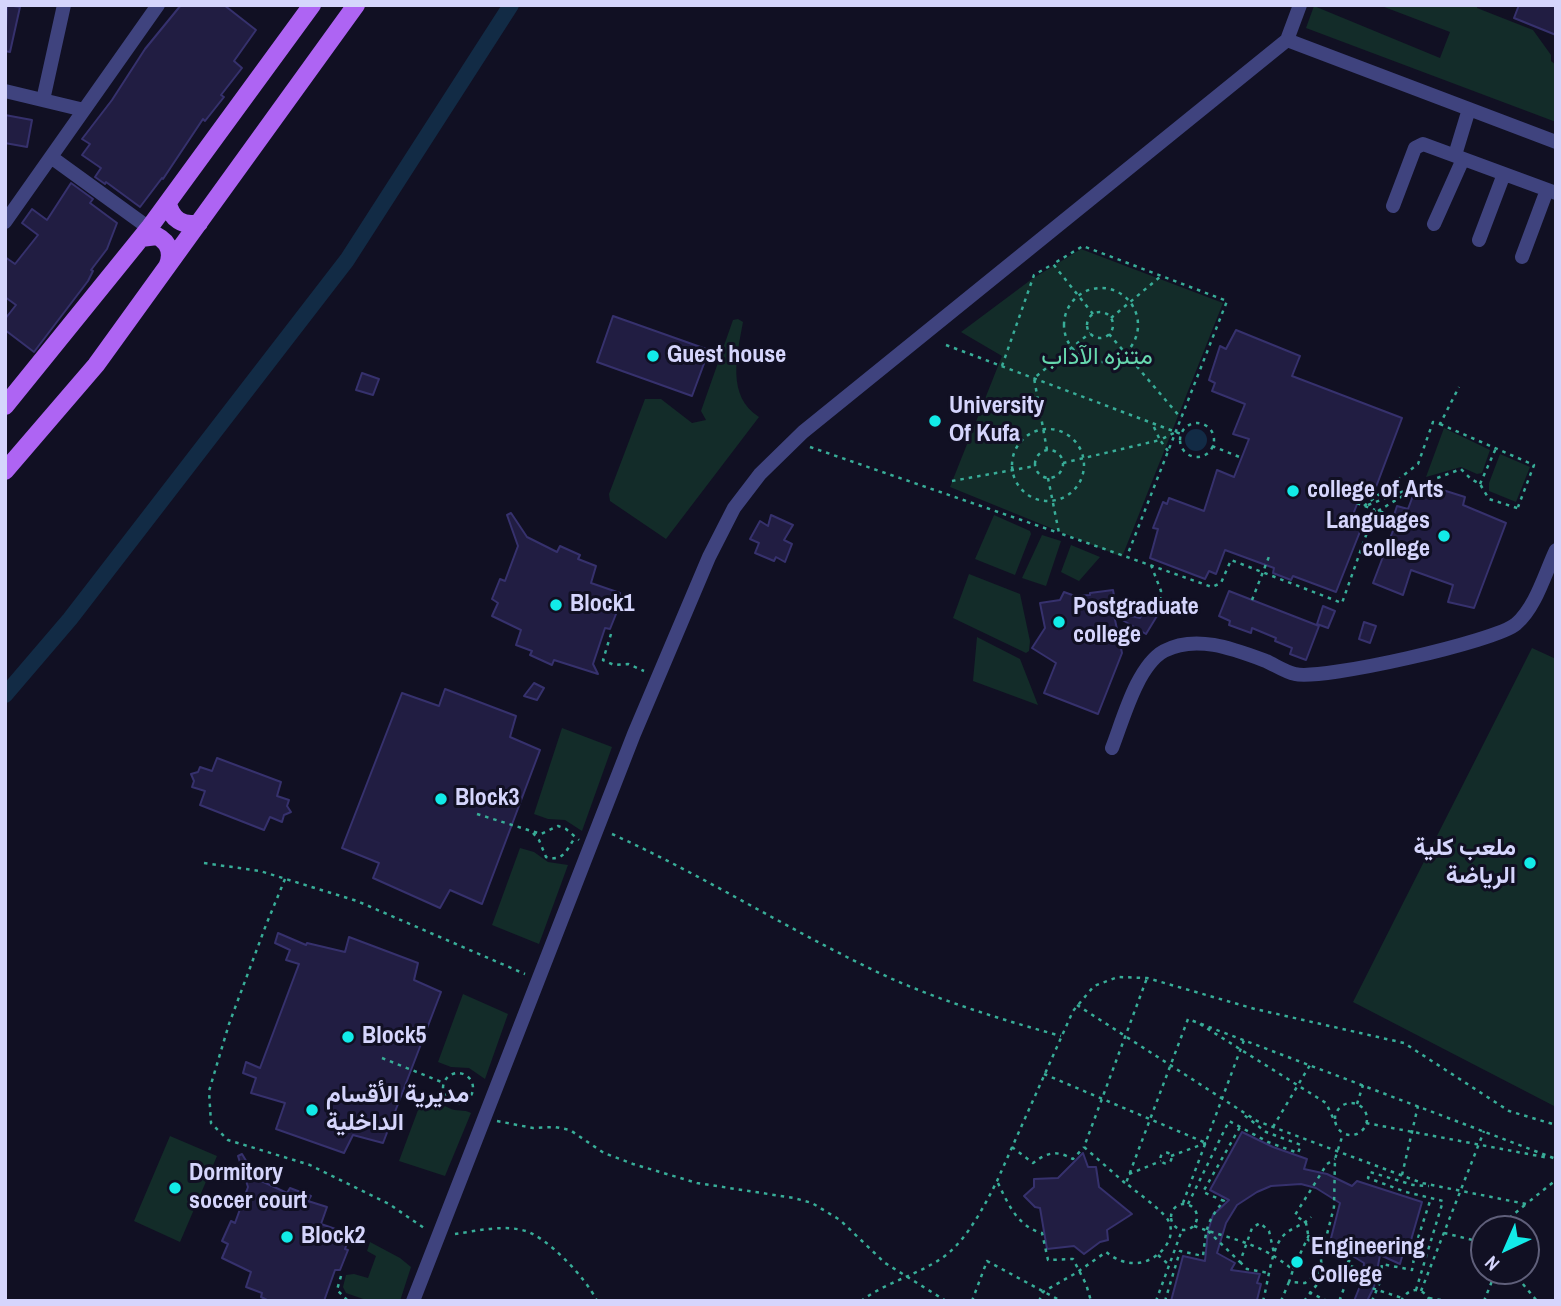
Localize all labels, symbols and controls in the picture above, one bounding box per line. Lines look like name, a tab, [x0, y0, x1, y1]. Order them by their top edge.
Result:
place label: Guest house	[667, 342, 786, 370]
park label: متنزه الآداب	[1041, 344, 1153, 372]
marker: Guest house	[645, 348, 661, 364]
place label: University Of Kufa	[949, 393, 1044, 449]
marker: University Of Kufa	[927, 413, 943, 429]
place label: college of Arts	[1307, 477, 1444, 505]
marker: college of Arts	[1285, 483, 1301, 499]
place label: Languages college	[1326, 508, 1430, 564]
marker: Languages college	[1436, 528, 1452, 544]
place label: Block1	[570, 591, 635, 619]
place label: Postgraduate college	[1073, 594, 1199, 650]
marker: Block1	[548, 597, 564, 613]
marker: Postgraduate college	[1051, 614, 1067, 630]
place label: Block3	[455, 785, 520, 813]
marker: Block3	[433, 791, 449, 807]
place label: ملعب كلية الرياضة	[1414, 835, 1516, 891]
marker: ملعب كلية الرياضة	[1522, 855, 1538, 871]
place label: Block5	[362, 1023, 427, 1051]
marker: Block5	[340, 1029, 356, 1045]
place label: مديرية الأقسام الداخلية	[326, 1082, 469, 1138]
marker: مديرية الأقسام الداخلية	[304, 1102, 320, 1118]
place label: Dormitory soccer court	[189, 1160, 307, 1216]
marker: Dormitory soccer court	[167, 1180, 183, 1196]
north arrow	[1470, 1215, 1540, 1285]
place label: Block2	[301, 1223, 366, 1251]
marker: Block2	[279, 1229, 295, 1245]
place label: Engineering College	[1311, 1234, 1425, 1290]
text: N	[1479, 1250, 1505, 1277]
marker: Engineering College	[1289, 1254, 1305, 1270]

